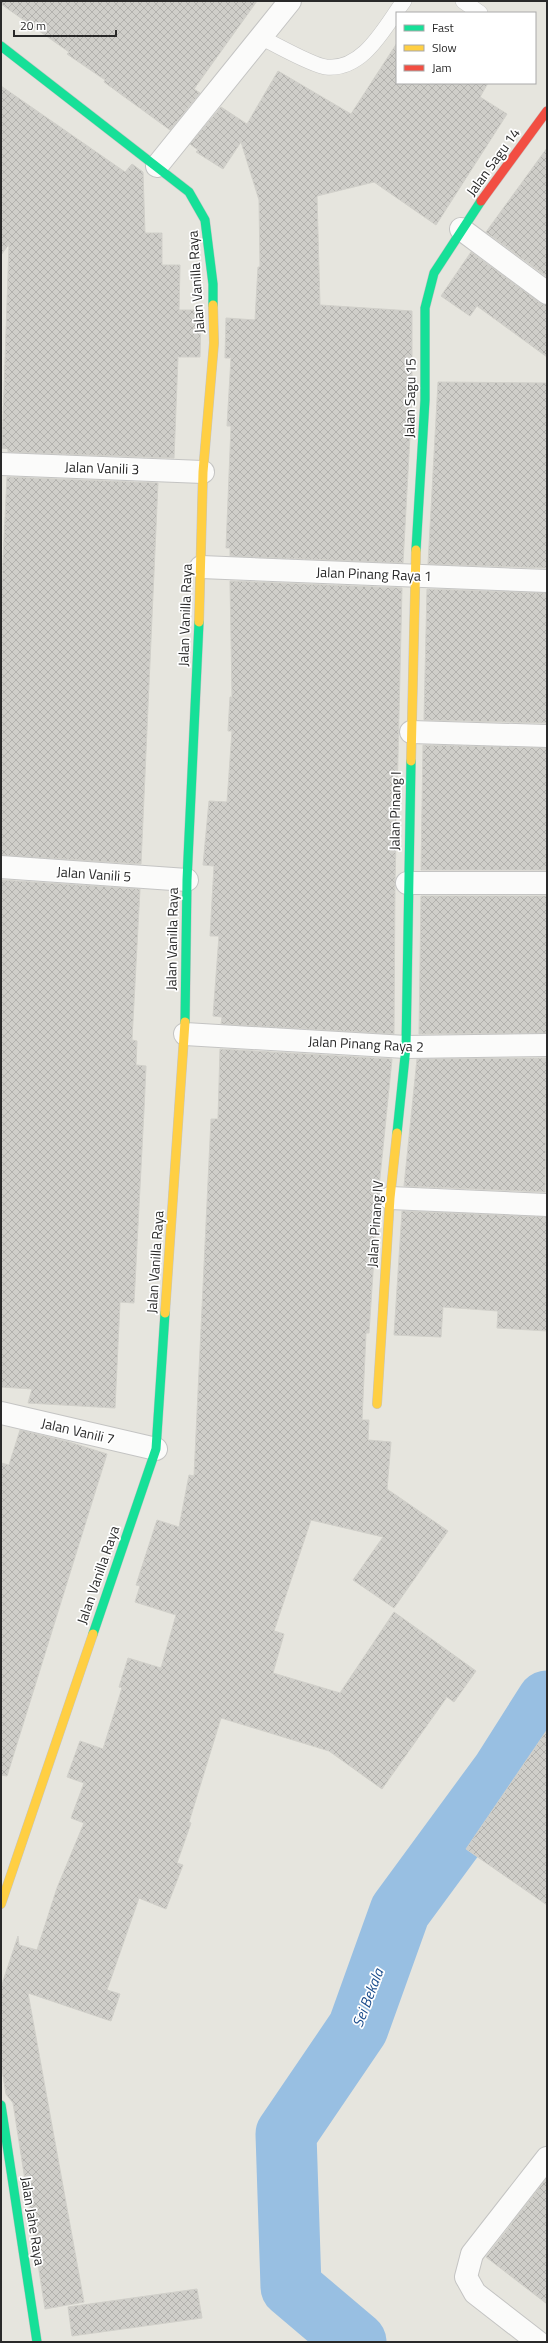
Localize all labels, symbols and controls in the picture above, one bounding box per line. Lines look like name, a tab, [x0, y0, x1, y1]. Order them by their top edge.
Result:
scale bar	[14, 12, 116, 38]
legend	[396, 12, 536, 84]
text: 20 m	[20, 16, 46, 35]
text: Fast	[432, 18, 455, 37]
text: Slow	[432, 38, 457, 57]
text: Jam	[432, 58, 452, 77]
street label: Jalan Sagu 14	[461, 123, 525, 200]
street label: Jalan Vanilla Raya	[181, 230, 210, 334]
street label: Jalan Sagu 15	[398, 358, 421, 438]
street label: Jalan Vanili 3	[64, 456, 140, 479]
street label: Jalan Pinang Raya 1	[316, 561, 432, 586]
street label: Jalan Vanilla Raya	[172, 563, 197, 667]
street label: Jalan Pinang I	[383, 771, 406, 851]
street label: Jalan Vanili 5	[56, 860, 132, 887]
street label: Jalan Vanilla Raya	[160, 887, 183, 991]
street label: Jalan Pinang Raya 2	[308, 1030, 424, 1057]
street label: Jalan Pinang IV	[361, 1180, 388, 1268]
street label: Jalan Vanilla Raya	[140, 1210, 169, 1314]
street label: Jalan Vanili 7	[39, 1412, 117, 1449]
street label: Jalan Vanilla Raya	[71, 1523, 124, 1627]
water label: Sei Bekala	[346, 1964, 390, 2030]
street label: Jalan Jahe Raya	[16, 2175, 51, 2267]

